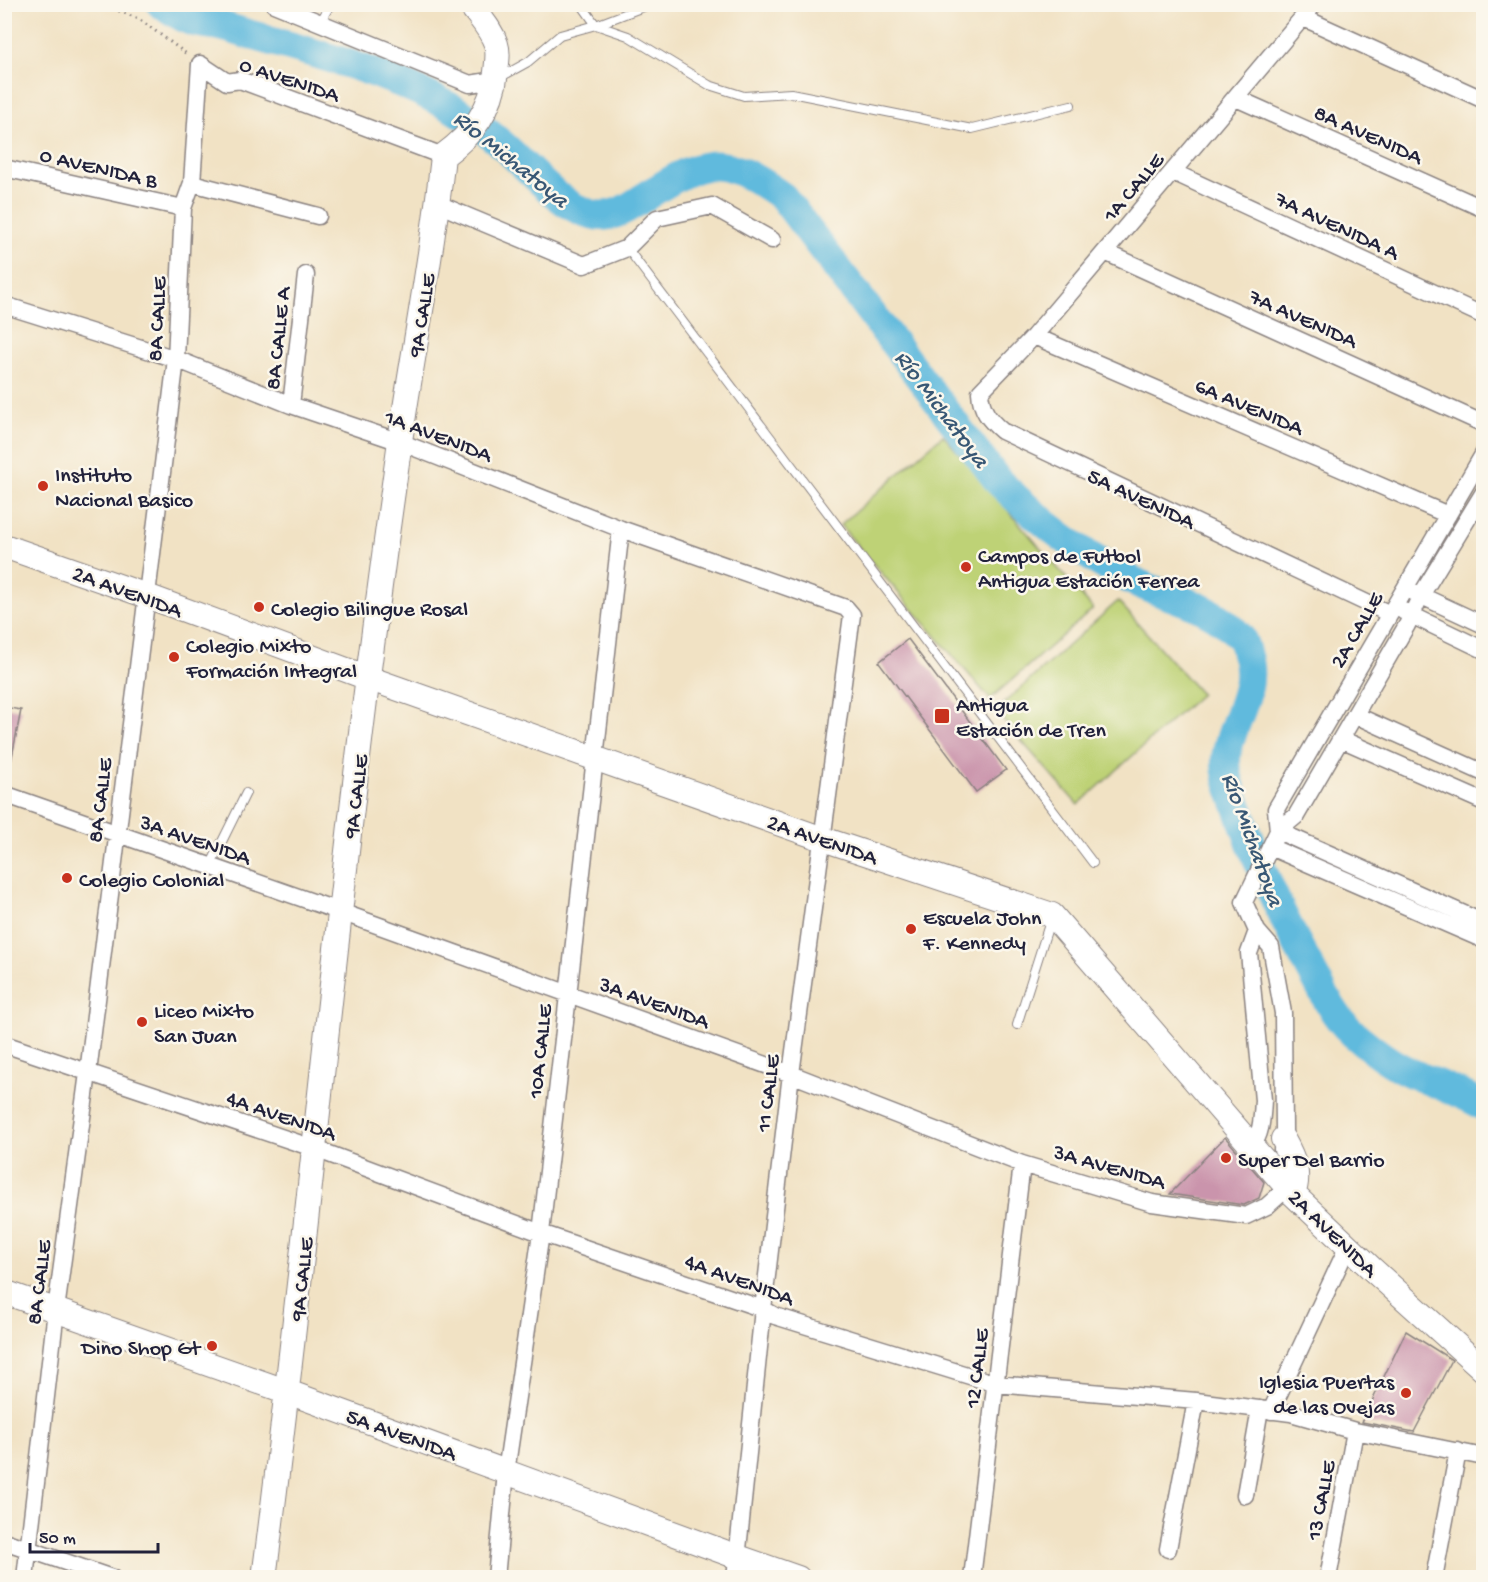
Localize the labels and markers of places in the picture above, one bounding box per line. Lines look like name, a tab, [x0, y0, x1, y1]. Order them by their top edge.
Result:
place label: Instituto Nacional Basico	[55, 464, 193, 515]
marker: Instituto Nacional Basico	[36, 479, 50, 493]
place label: Campos de Futbol Antigua Estación Ferrea	[978, 545, 1200, 596]
marker: Campos de Futbol Antigua Estación Ferrea	[959, 560, 973, 574]
place label: Colegio Bilingue Rosal	[271, 598, 468, 624]
marker: Colegio Bilingue Rosal	[252, 600, 266, 614]
place label: Colegio Mixto Formación Integral	[185, 635, 357, 686]
marker: Colegio Mixto Formación Integral	[167, 650, 181, 664]
place label: Antigua Estación de Tren	[956, 694, 1106, 745]
marker: Antigua Estación de Tren	[933, 707, 951, 725]
place label: Colegio Colonial	[79, 869, 224, 895]
marker: Colegio Colonial	[60, 871, 74, 885]
place label: Escuela John F. Kennedy	[922, 907, 1042, 958]
marker: Escuela John F. Kennedy	[904, 922, 918, 936]
place label: Liceo Mixto San Juan	[154, 1000, 254, 1051]
marker: Liceo Mixto San Juan	[135, 1015, 149, 1029]
place label: Super Del Barrio	[1238, 1149, 1385, 1175]
marker: Super Del Barrio	[1219, 1151, 1233, 1165]
place label: Dino Shop Gt	[79, 1337, 202, 1363]
marker: Dino Shop Gt	[205, 1339, 219, 1353]
place label: Iglesia Puertas de las Ovejas	[1259, 1371, 1395, 1422]
marker: Iglesia Puertas de las Ovejas	[1399, 1386, 1413, 1400]

